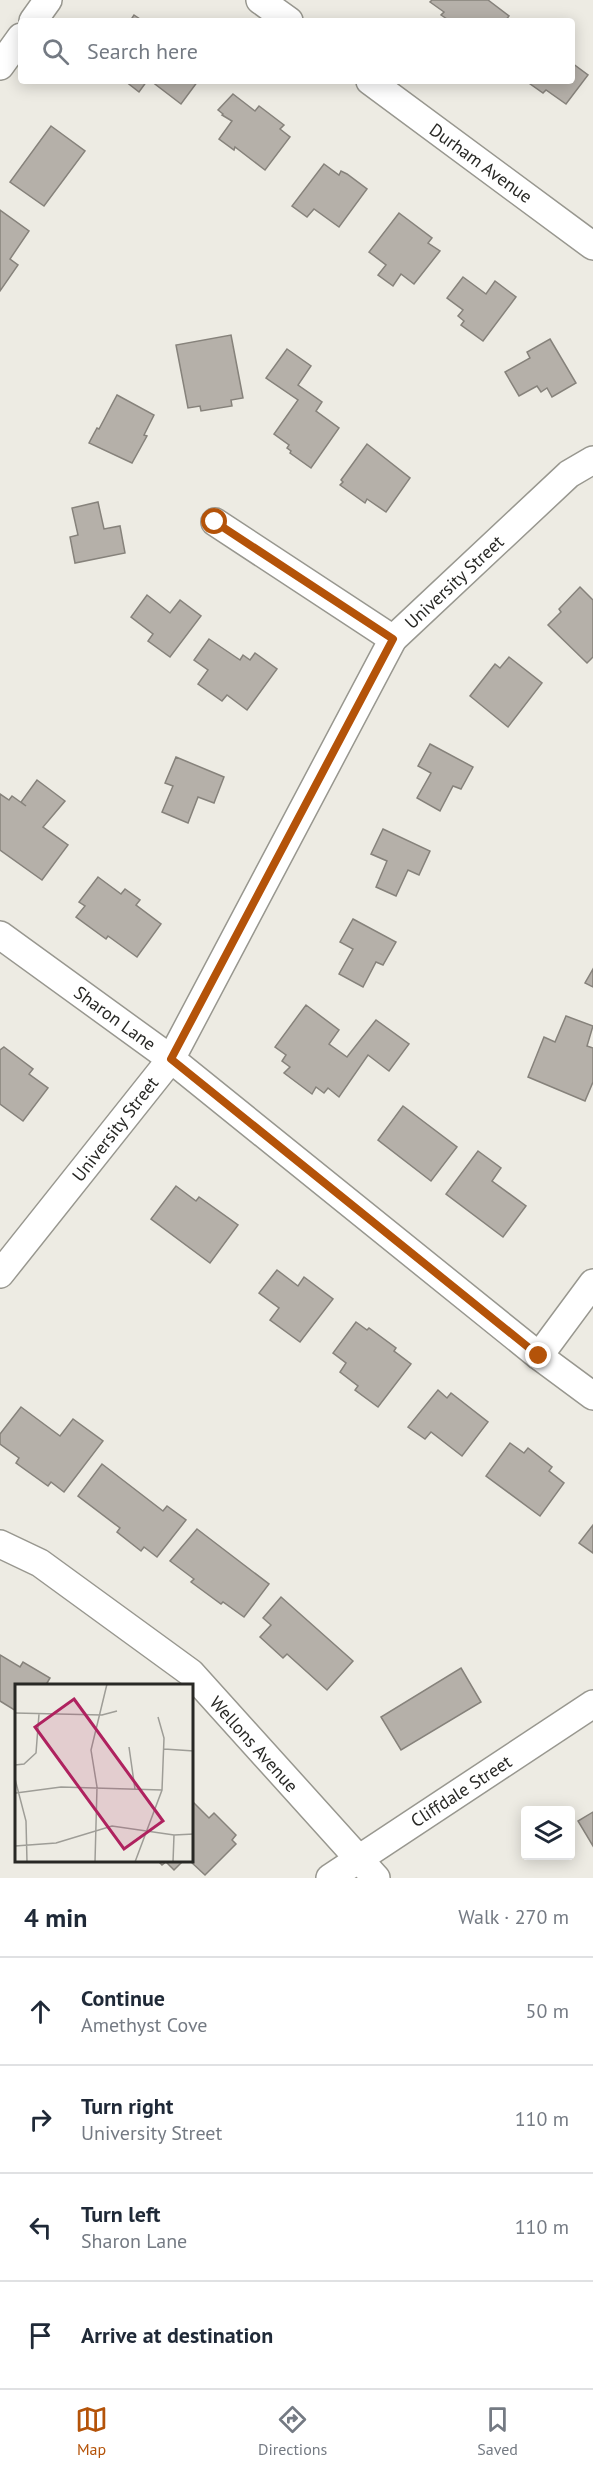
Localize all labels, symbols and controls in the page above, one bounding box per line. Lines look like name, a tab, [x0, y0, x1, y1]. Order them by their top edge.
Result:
search box	[18, 18, 575, 84]
icon: search	[39, 35, 72, 68]
text: Search here	[87, 37, 198, 65]
street label: Durham Avenue	[425, 118, 537, 208]
route start	[201, 508, 227, 534]
street label: University Street	[400, 530, 508, 634]
street label: Sharon Lane	[70, 981, 160, 1055]
street label: University Street	[67, 1072, 163, 1186]
route end	[525, 1342, 551, 1368]
inset map	[15, 1684, 194, 1863]
street label: Wellons Avenue	[205, 1691, 303, 1797]
street label: Cliffdale Street	[406, 1750, 516, 1832]
map controls	[521, 1806, 575, 1860]
button: layers	[521, 1806, 575, 1860]
text: 4 min	[24, 1901, 87, 1934]
text: Walk · 270 m	[458, 1904, 569, 1930]
text: Continue	[81, 1984, 165, 2012]
icon: ahead	[24, 1995, 57, 2028]
text: 50 m	[526, 1998, 569, 2024]
text: Amethyst Cove	[81, 2012, 207, 2038]
text: Turn right	[81, 2092, 173, 2120]
icon: right	[24, 2103, 57, 2136]
text: 110 m	[515, 2106, 569, 2132]
text: University Street	[81, 2120, 222, 2146]
text: Turn left	[81, 2200, 161, 2228]
icon: left	[24, 2211, 57, 2244]
text: 110 m	[515, 2214, 569, 2240]
text: Sharon Lane	[81, 2228, 187, 2254]
icon: arrive	[24, 2319, 57, 2352]
text: Arrive at destination	[81, 2321, 273, 2349]
tab: Map	[75, 2403, 108, 2459]
tab: Directions	[258, 2403, 327, 2459]
tab: Saved	[477, 2403, 518, 2459]

